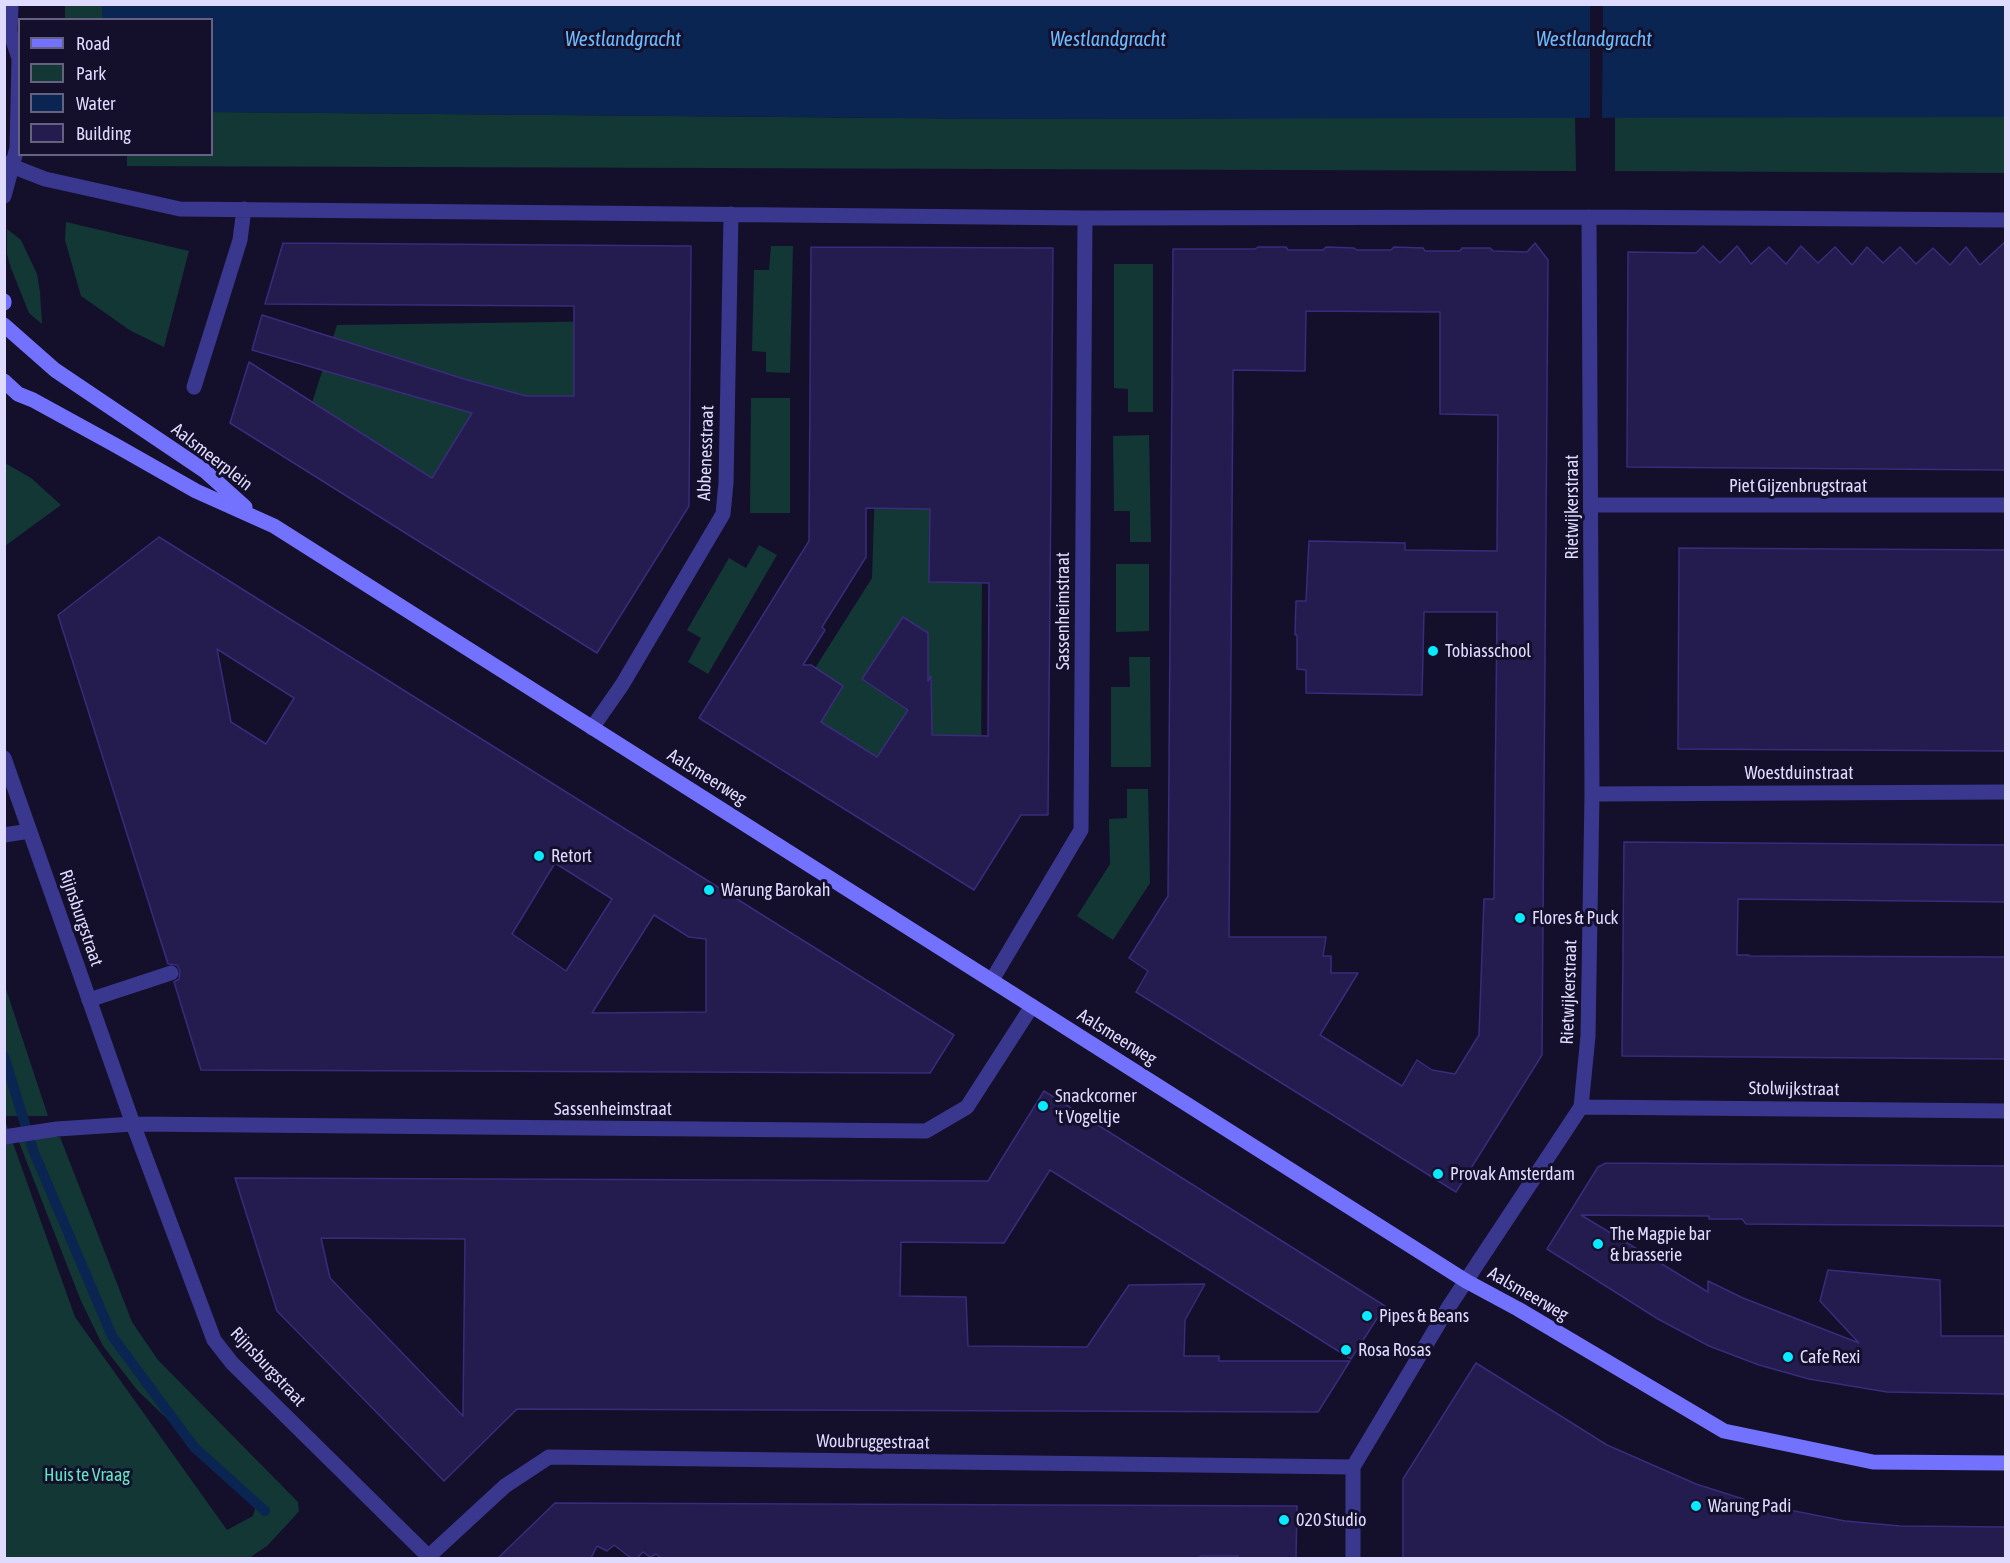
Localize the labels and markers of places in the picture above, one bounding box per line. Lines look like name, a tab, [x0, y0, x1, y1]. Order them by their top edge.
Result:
place label: Tobiasschool	[1445, 640, 1531, 662]
marker: Tobiasschool	[1426, 644, 1440, 658]
place label: Retort	[551, 845, 592, 867]
marker: Retort	[532, 849, 546, 863]
place label: Warung Barokah	[721, 879, 831, 901]
marker: Warung Barokah	[702, 883, 716, 897]
place label: Flores & Puck	[1532, 907, 1619, 929]
marker: Flores & Puck	[1513, 911, 1527, 925]
place label: Snackcorner 't Vogeltje	[1055, 1085, 1137, 1128]
marker: Snackcorner 't Vogeltje	[1036, 1099, 1050, 1113]
place label: Provak Amsterdam	[1450, 1163, 1575, 1185]
marker: Provak Amsterdam	[1431, 1167, 1445, 1181]
place label: The Magpie bar & brasserie	[1610, 1223, 1711, 1266]
marker: The Magpie bar & brasserie	[1591, 1237, 1605, 1251]
place label: Pipes & Beans	[1379, 1305, 1469, 1327]
marker: Pipes & Beans	[1360, 1309, 1374, 1323]
place label: Rosa Rosas	[1358, 1339, 1431, 1361]
marker: Rosa Rosas	[1339, 1343, 1353, 1357]
place label: Cafe Rexi	[1800, 1346, 1860, 1368]
marker: Cafe Rexi	[1781, 1350, 1795, 1364]
place label: Warung Padi	[1708, 1495, 1791, 1517]
marker: Warung Padi	[1689, 1499, 1703, 1513]
place label: 020 Studio	[1296, 1509, 1366, 1531]
marker: 020 Studio	[1277, 1513, 1291, 1527]

